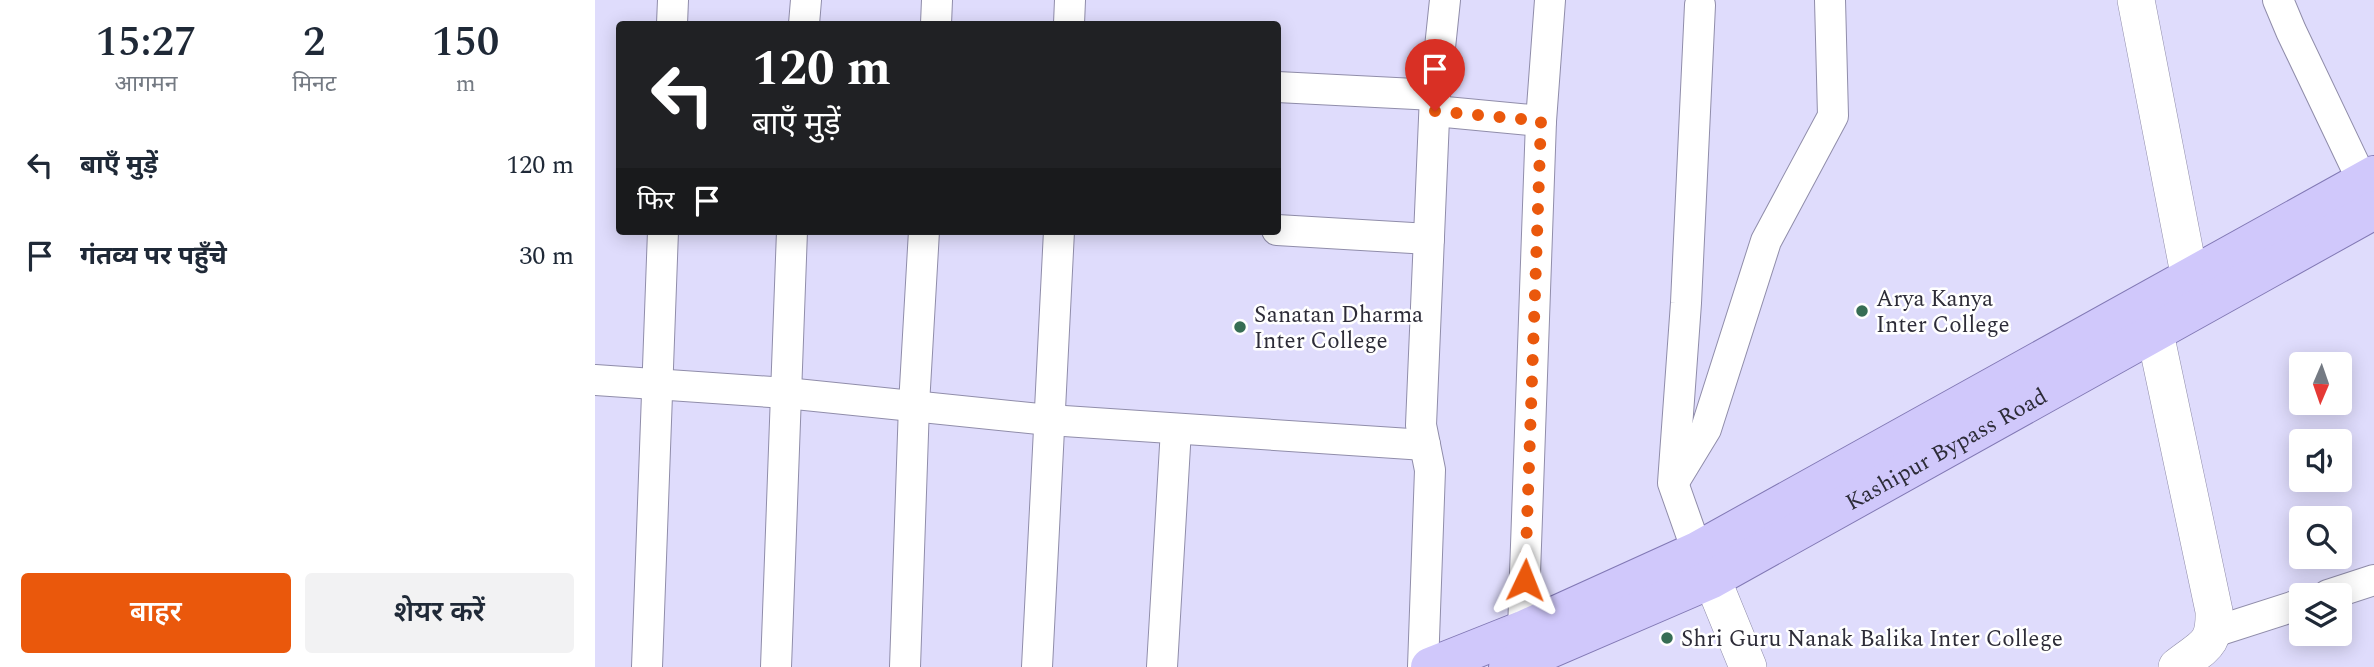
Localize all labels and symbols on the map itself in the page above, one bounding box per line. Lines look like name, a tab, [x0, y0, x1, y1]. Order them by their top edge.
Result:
pin	[1405, 39, 1465, 111]
place label: Arya Kanya Inter College	[1876, 282, 2010, 343]
place label: Sanatan Dharma Inter College	[1254, 298, 1423, 359]
marker: Arya Kanya Inter College	[1854, 303, 1870, 319]
marker: Sanatan Dharma Inter College	[1232, 319, 1248, 335]
north arrow	[2289, 352, 2352, 415]
street label: Kashipur Bypass Road	[1839, 379, 2054, 520]
position arrow	[1488, 543, 1562, 617]
place label: Shri Guru Nanak Balika Inter College	[1681, 622, 2063, 657]
marker: Shri Guru Nanak Balika Inter College	[1659, 630, 1675, 646]

